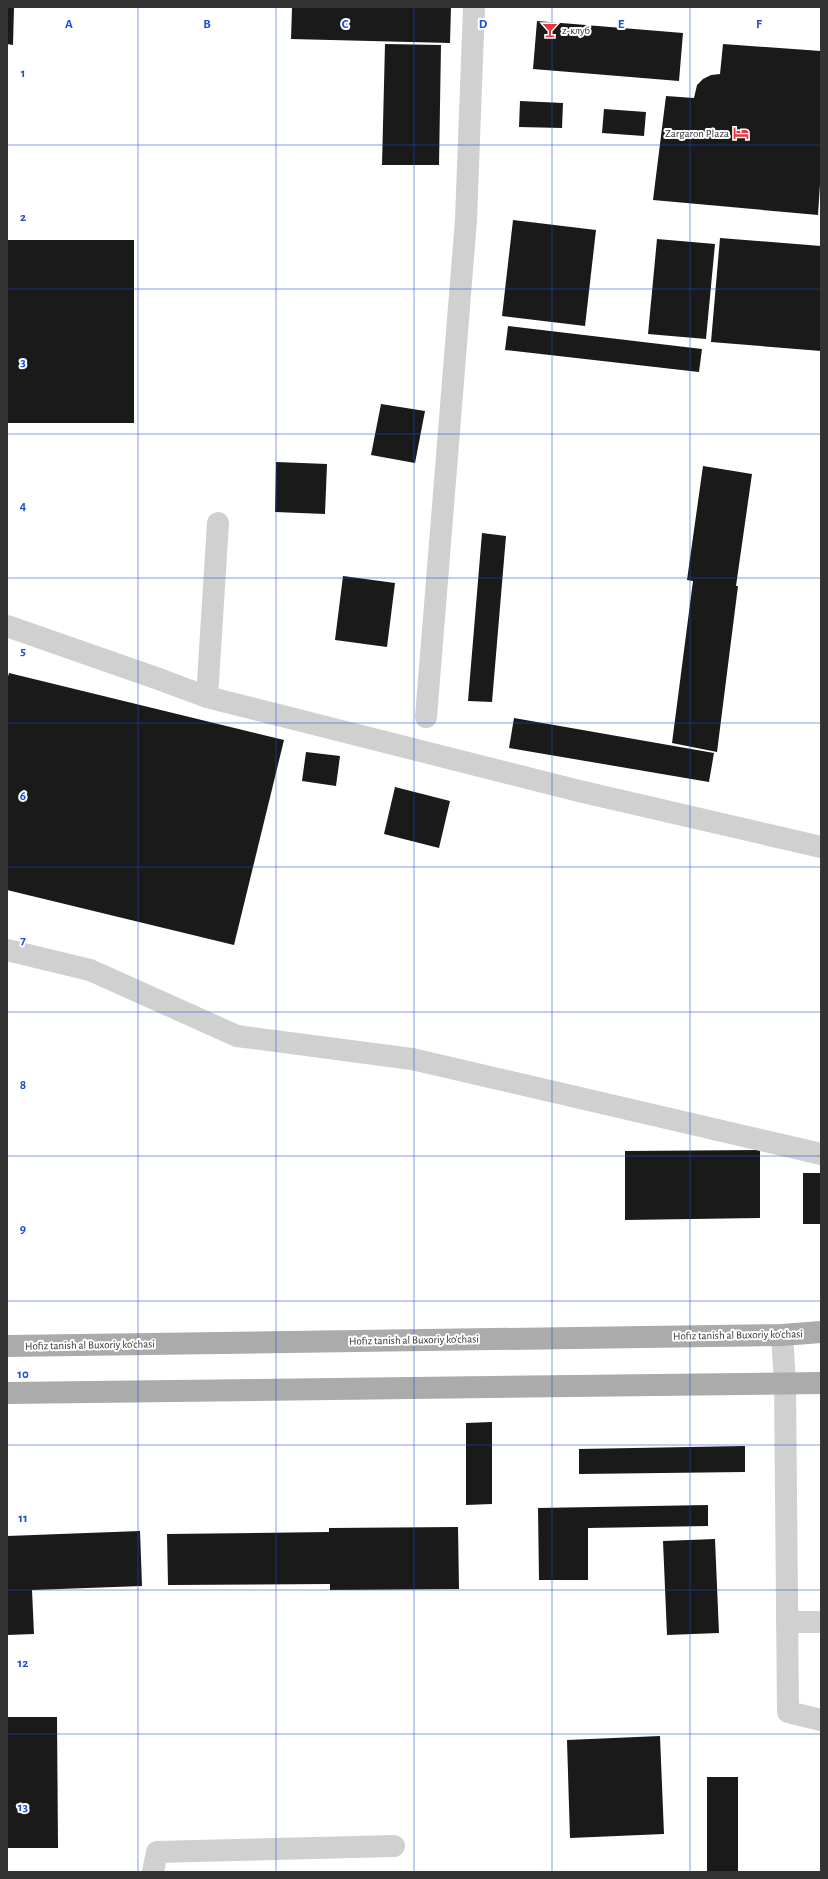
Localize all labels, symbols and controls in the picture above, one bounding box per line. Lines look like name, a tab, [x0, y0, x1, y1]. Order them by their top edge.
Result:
text: A	[65, 18, 73, 31]
text: B	[203, 18, 211, 31]
text: C	[342, 18, 349, 31]
text: D	[479, 18, 488, 31]
text: E	[618, 18, 625, 31]
text: F	[756, 18, 763, 31]
bar icon: z-клуб	[541, 21, 559, 39]
place label: z-клуб	[562, 25, 591, 36]
text: 1	[21, 67, 25, 80]
hotel icon: Zargaron Plaza	[732, 124, 750, 142]
place label: Zargaron Plaza	[665, 128, 729, 139]
text: 2	[20, 211, 26, 224]
text: 3	[20, 356, 26, 369]
text: 4	[20, 500, 27, 513]
text: 5	[20, 645, 26, 658]
text: 6	[20, 790, 26, 803]
text: 7	[20, 934, 26, 947]
text: 8	[20, 1079, 26, 1092]
text: 9	[20, 1223, 26, 1236]
street label: Hofiz tanish al Buxoriy ko'chasi	[673, 1328, 803, 1342]
street label: Hofiz tanish al Buxoriy ko'chasi	[349, 1333, 479, 1347]
street label: Hofiz tanish al Buxoriy ko'chasi	[25, 1338, 155, 1352]
text: 10	[17, 1368, 29, 1381]
text: 11	[18, 1512, 28, 1525]
text: 12	[18, 1657, 28, 1670]
text: 13	[18, 1801, 29, 1814]

